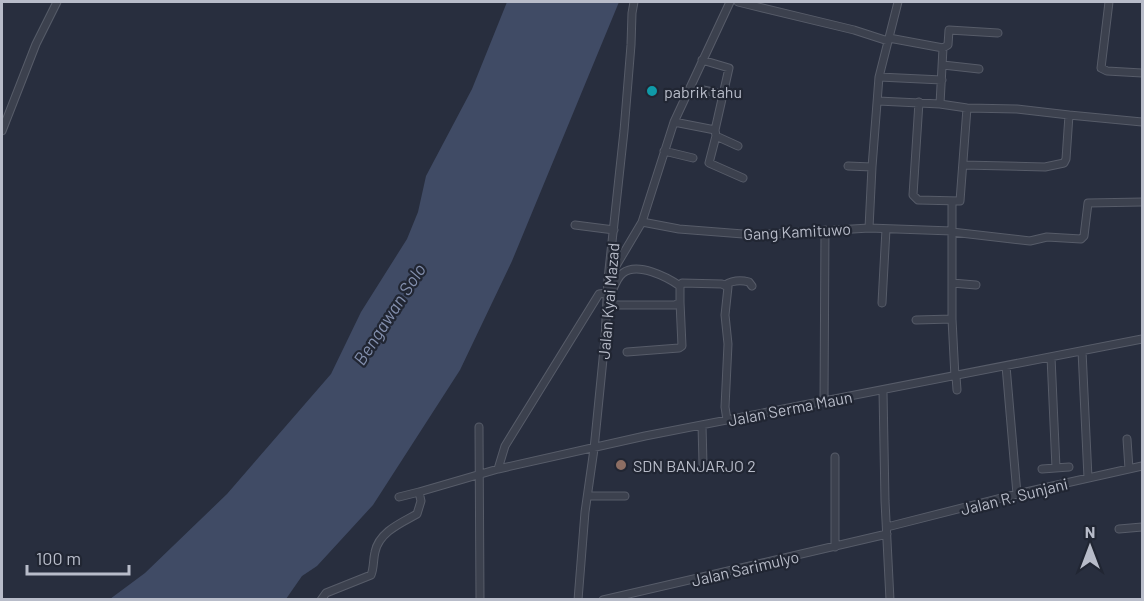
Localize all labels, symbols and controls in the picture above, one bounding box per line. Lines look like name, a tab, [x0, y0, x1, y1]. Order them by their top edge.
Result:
place label: pabrik tahu	[664, 82, 742, 101]
marker: pabrik tahu	[645, 84, 659, 98]
street label: Gang Kamituwo	[743, 219, 851, 243]
street label: Jalan Kyai Mazad	[593, 242, 623, 360]
water label: Bengawan Solo	[348, 259, 430, 369]
street label: Jalan Serma Maun	[726, 387, 854, 429]
place label: SDN BANJARJO 2	[633, 456, 756, 475]
marker: SDN BANJARJO 2	[614, 458, 628, 472]
street label: Jalan R. Sunjani	[958, 473, 1070, 519]
north arrow	[1060, 517, 1120, 577]
text: N	[1085, 522, 1095, 541]
scale bar	[27, 538, 129, 576]
street label: Jalan Sarimulyo	[689, 546, 801, 590]
text: 100 m	[36, 547, 81, 569]

